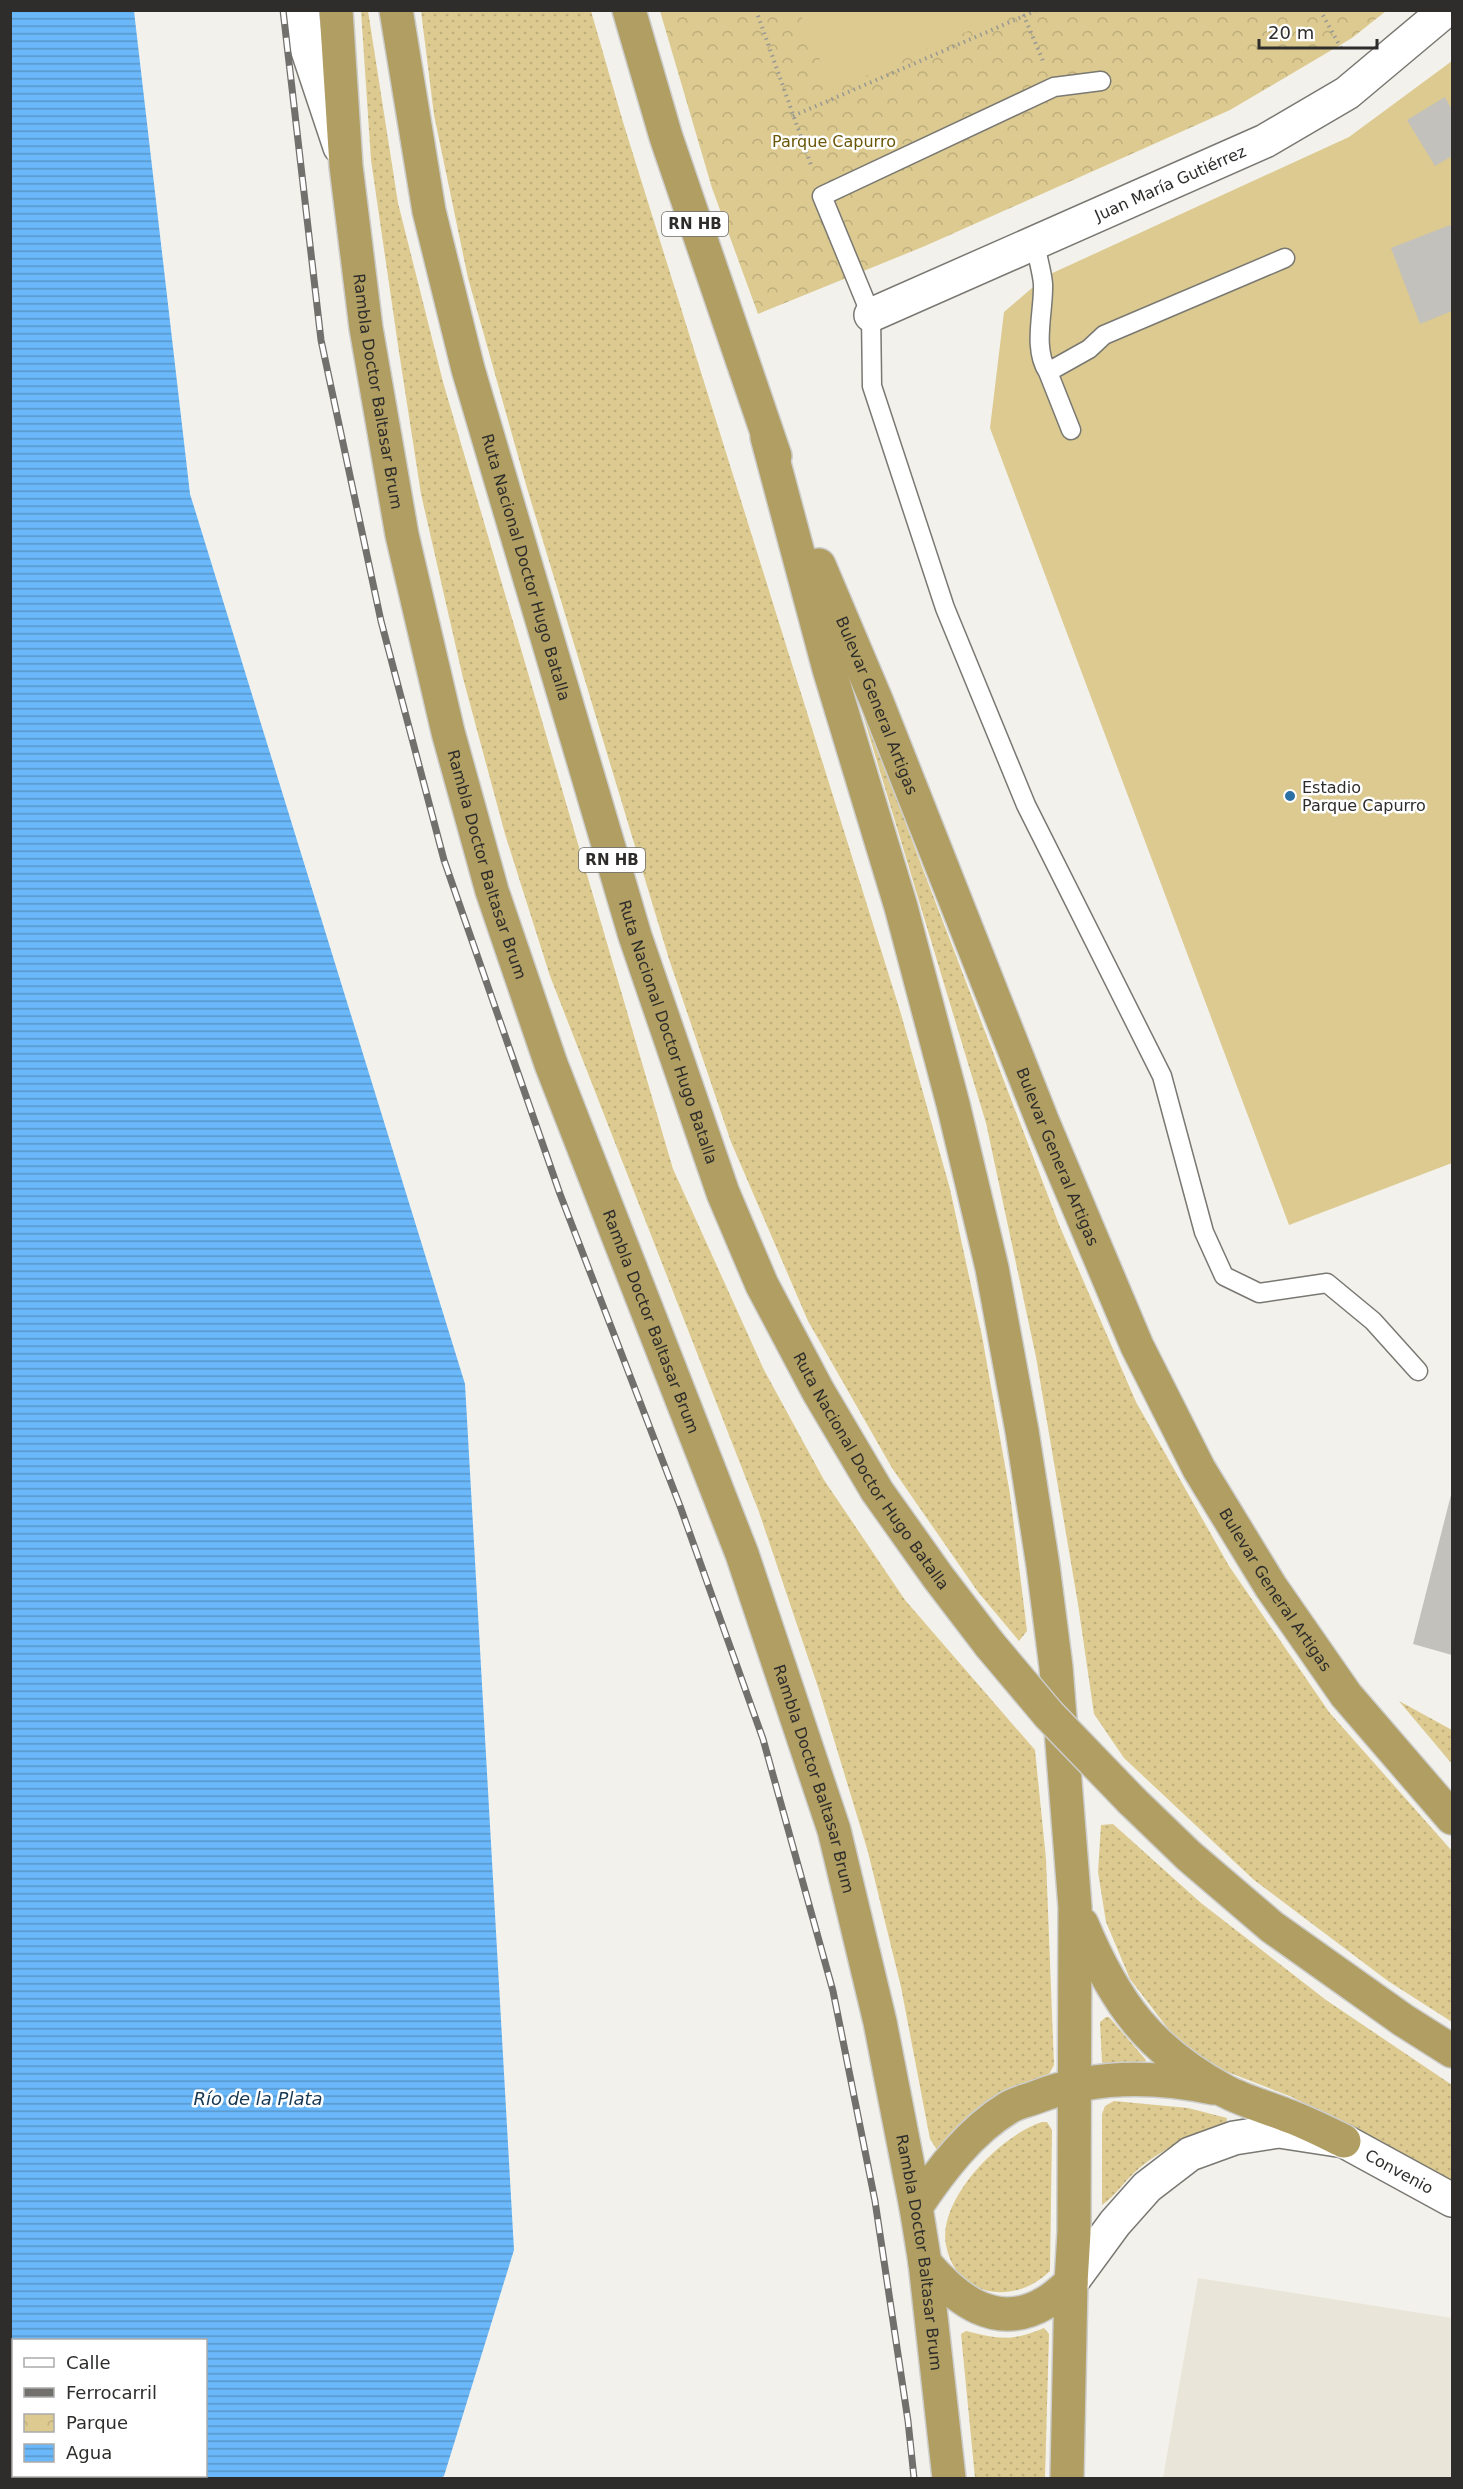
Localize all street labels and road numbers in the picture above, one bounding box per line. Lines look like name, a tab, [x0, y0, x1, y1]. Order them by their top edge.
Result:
street label: Juan María Gutiérrez	[1091, 141, 1249, 225]
road number: RN HB	[662, 212, 728, 236]
street label: Rambla Doctor Baltasar Brum	[350, 272, 407, 511]
street label: Ruta Nacional Doctor Hugo Batalla	[478, 431, 575, 703]
street label: Bulevar General Artigas	[832, 613, 922, 797]
street label: Rambla Doctor Baltasar Brum	[444, 747, 531, 982]
road number: RN HB	[579, 848, 645, 872]
street label: Ruta Nacional Doctor Hugo Batalla	[615, 898, 722, 1166]
street label: Bulevar General Artigas	[1013, 1065, 1103, 1249]
street label: Rambla Doctor Baltasar Brum	[599, 1207, 704, 1436]
street label: Ruta Nacional Doctor Hugo Batalla	[790, 1349, 954, 1593]
street label: Bulevar General Artigas	[1216, 1504, 1336, 1675]
street label: Rambla Doctor Baltasar Brum	[770, 1662, 858, 1895]
street label: Rambla Doctor Baltasar Brum	[893, 2133, 946, 2372]
street label: Convenio	[1362, 2145, 1437, 2198]

